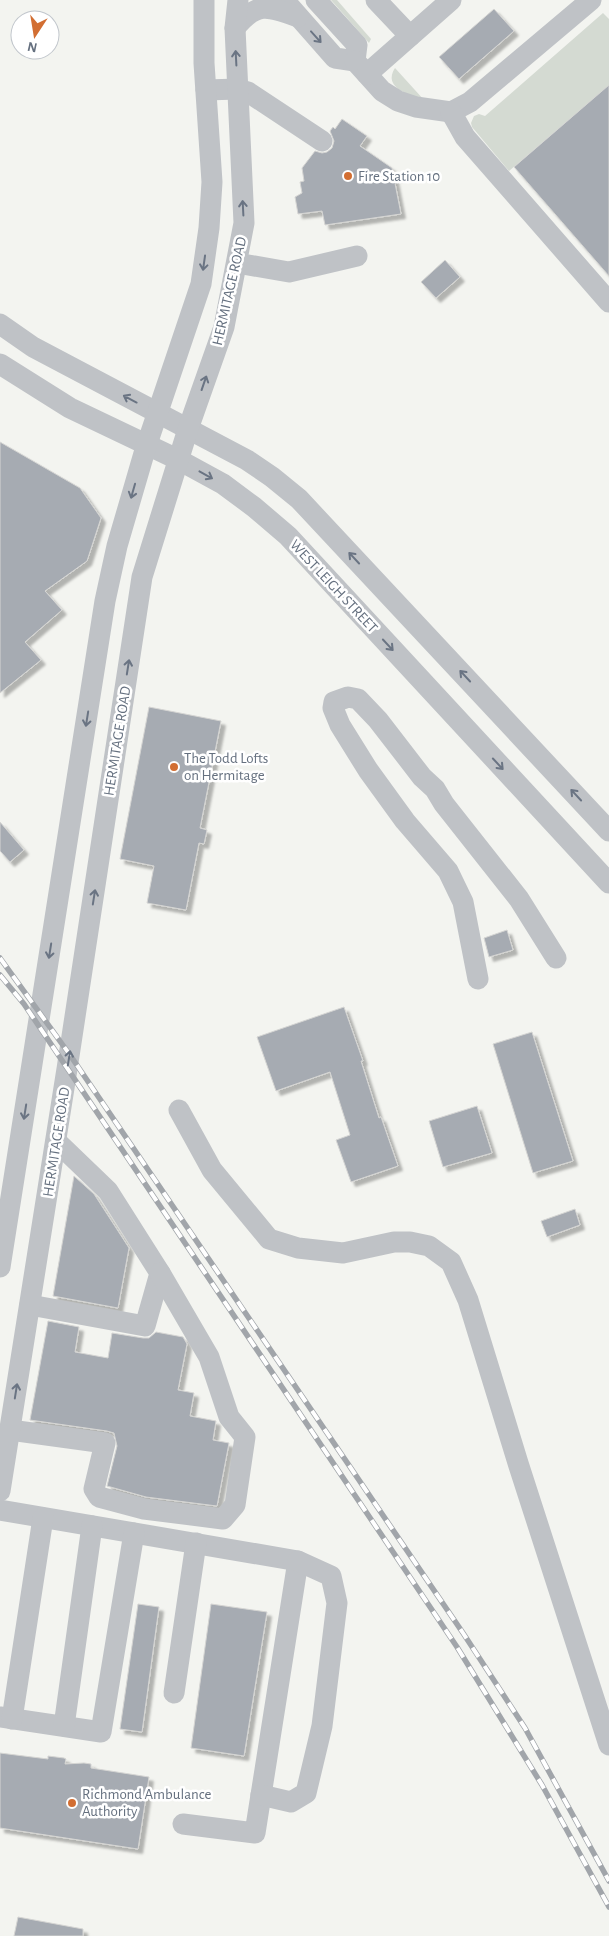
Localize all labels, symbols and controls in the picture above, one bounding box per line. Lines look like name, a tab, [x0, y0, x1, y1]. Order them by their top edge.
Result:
north arrow	[10, 10, 60, 60]
one-way arrow	[310, 30, 322, 43]
text: N	[26, 39, 39, 55]
one-way arrow	[232, 51, 241, 67]
place label: Fire Station 10	[358, 169, 440, 184]
marker: Fire Station 10	[342, 170, 354, 182]
one-way arrow	[239, 200, 248, 216]
street label: HERMITAGE ROAD	[210, 235, 249, 347]
one-way arrow	[199, 254, 209, 270]
one-way arrow	[200, 375, 210, 391]
one-way arrow	[123, 393, 137, 403]
one-way arrow	[199, 470, 214, 480]
one-way arrow	[128, 483, 138, 499]
street label: WEST LEIGH STREET	[287, 537, 381, 636]
one-way arrow	[348, 551, 360, 564]
one-way arrow	[382, 638, 394, 651]
one-way arrow	[124, 659, 134, 675]
one-way arrow	[459, 670, 471, 683]
street label: HERMITAGE ROAD	[101, 685, 134, 797]
one-way arrow	[81, 710, 91, 726]
place label: The Todd Lofts on Hermitage	[184, 751, 268, 783]
one-way arrow	[492, 757, 504, 770]
marker: The Todd Lofts on Hermitage	[168, 761, 180, 773]
one-way arrow	[570, 789, 582, 801]
one-way arrow	[89, 889, 99, 905]
one-way arrow	[45, 943, 55, 959]
one-way arrow	[64, 1050, 74, 1066]
street label: HERMITAGE ROAD	[40, 1086, 73, 1198]
one-way arrow	[20, 1103, 30, 1119]
one-way arrow	[11, 1383, 21, 1399]
place label: Richmond Ambulance Authority	[82, 1787, 211, 1819]
marker: Richmond Ambulance Authority	[66, 1797, 78, 1809]

